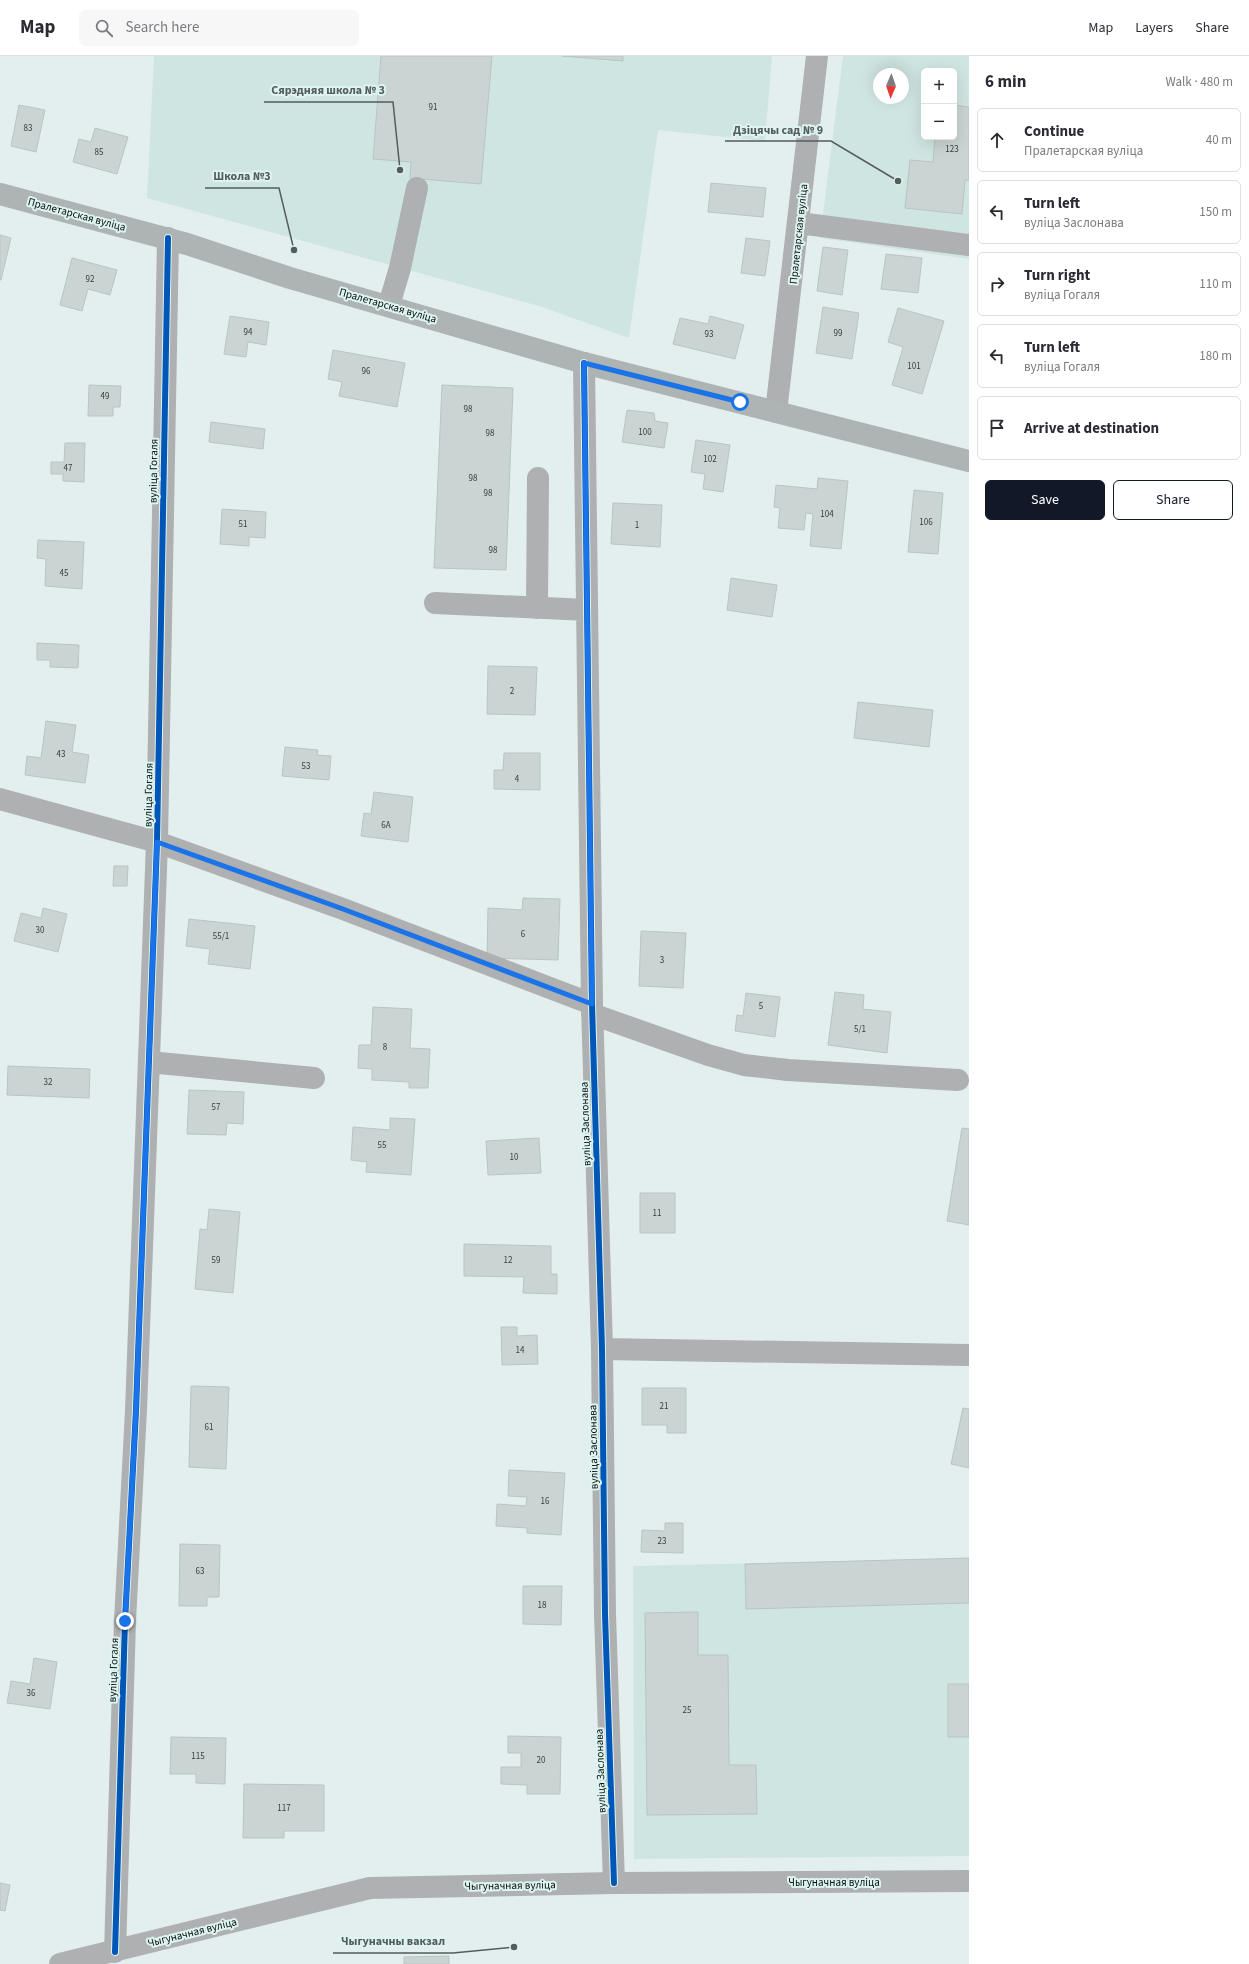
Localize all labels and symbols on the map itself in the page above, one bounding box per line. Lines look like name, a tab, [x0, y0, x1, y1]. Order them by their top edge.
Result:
north arrow	[873, 68, 909, 104]
callout: Сярэдняя школа № 3	[264, 78, 393, 102]
text: Сярэдняя школа № 3	[271, 82, 385, 99]
house number: 91	[429, 101, 437, 114]
callout: Дзіцячы сад № 9	[725, 117, 831, 141]
house number: 83	[24, 122, 33, 135]
text: Дзіцячы сад № 9	[733, 122, 823, 139]
house number: 123	[945, 143, 959, 156]
house number: 85	[95, 146, 104, 159]
callout: Школа №3	[205, 164, 279, 188]
text: Школа №3	[213, 168, 271, 185]
street label: Пралетарская вуліца	[786, 183, 811, 285]
street label: Пралетарская вуліца	[26, 194, 128, 235]
house number: 92	[86, 273, 95, 286]
street label: Пралетарская вуліца	[337, 284, 438, 327]
house number: 94	[244, 326, 253, 339]
house number: 99	[834, 327, 843, 340]
house number: 93	[705, 328, 714, 341]
house number: 101	[907, 360, 921, 373]
house number: 96	[362, 365, 371, 378]
house number: 49	[101, 390, 110, 403]
route start	[731, 393, 749, 411]
house number: 98	[464, 403, 473, 416]
house number: 100	[638, 426, 652, 439]
house number: 98	[486, 427, 495, 440]
street label: вуліца Гогаля	[145, 439, 162, 503]
house number: 102	[703, 453, 717, 466]
house number: 47	[64, 462, 73, 475]
house number: 98	[469, 472, 478, 485]
house number: 98	[484, 487, 493, 500]
house number: 104	[820, 508, 834, 521]
house number: 106	[919, 516, 933, 529]
house number: 51	[239, 518, 247, 531]
house number: 1	[635, 519, 639, 532]
house number: 98	[489, 544, 498, 557]
house number: 45	[60, 567, 69, 580]
house number: 2	[510, 685, 515, 698]
house number: 43	[57, 748, 66, 761]
house number: 53	[302, 760, 311, 773]
street label: вуліца Гогаля	[140, 763, 157, 827]
house number: 4	[515, 773, 520, 786]
house number: 6А	[381, 819, 391, 832]
house number: 30	[36, 924, 45, 937]
house number: 6	[521, 928, 526, 941]
house number: 55/1	[213, 930, 229, 943]
house number: 3	[660, 954, 665, 967]
house number: 5	[759, 1000, 764, 1013]
house number: 5/1	[854, 1023, 866, 1036]
house number: 8	[383, 1041, 388, 1054]
house number: 32	[44, 1076, 53, 1089]
street label: вуліца Заслонава	[577, 1082, 594, 1166]
house number: 57	[212, 1101, 221, 1114]
house number: 55	[378, 1139, 387, 1152]
house number: 10	[510, 1151, 519, 1164]
house number: 11	[653, 1207, 661, 1220]
house number: 59	[212, 1254, 221, 1267]
house number: 12	[504, 1254, 513, 1267]
house number: 14	[516, 1344, 525, 1357]
house number: 21	[660, 1400, 668, 1413]
street label: вуліца Заслонава	[585, 1405, 602, 1489]
house number: 61	[205, 1421, 213, 1434]
house number: 16	[541, 1495, 550, 1508]
house number: 23	[658, 1535, 667, 1548]
house number: 63	[196, 1565, 205, 1578]
house number: 18	[538, 1599, 547, 1612]
route end	[116, 1612, 134, 1630]
street label: вуліца Гогаля	[105, 1637, 122, 1703]
house number: 36	[27, 1687, 36, 1700]
house number: 25	[683, 1704, 692, 1717]
street label: вуліца Заслонава	[592, 1729, 609, 1813]
house number: 115	[191, 1750, 205, 1763]
house number: 20	[537, 1754, 546, 1767]
house number: 117	[277, 1802, 291, 1815]
street label: Чыгуначная вуліца	[788, 1875, 880, 1890]
street label: Чыгуначная вуліца	[464, 1877, 556, 1894]
street label: Чыгуначная вуліца	[146, 1914, 238, 1951]
callout: Чыгуначны вакзал	[333, 1929, 453, 1953]
text: Чыгуначны вакзал	[341, 1933, 445, 1950]

